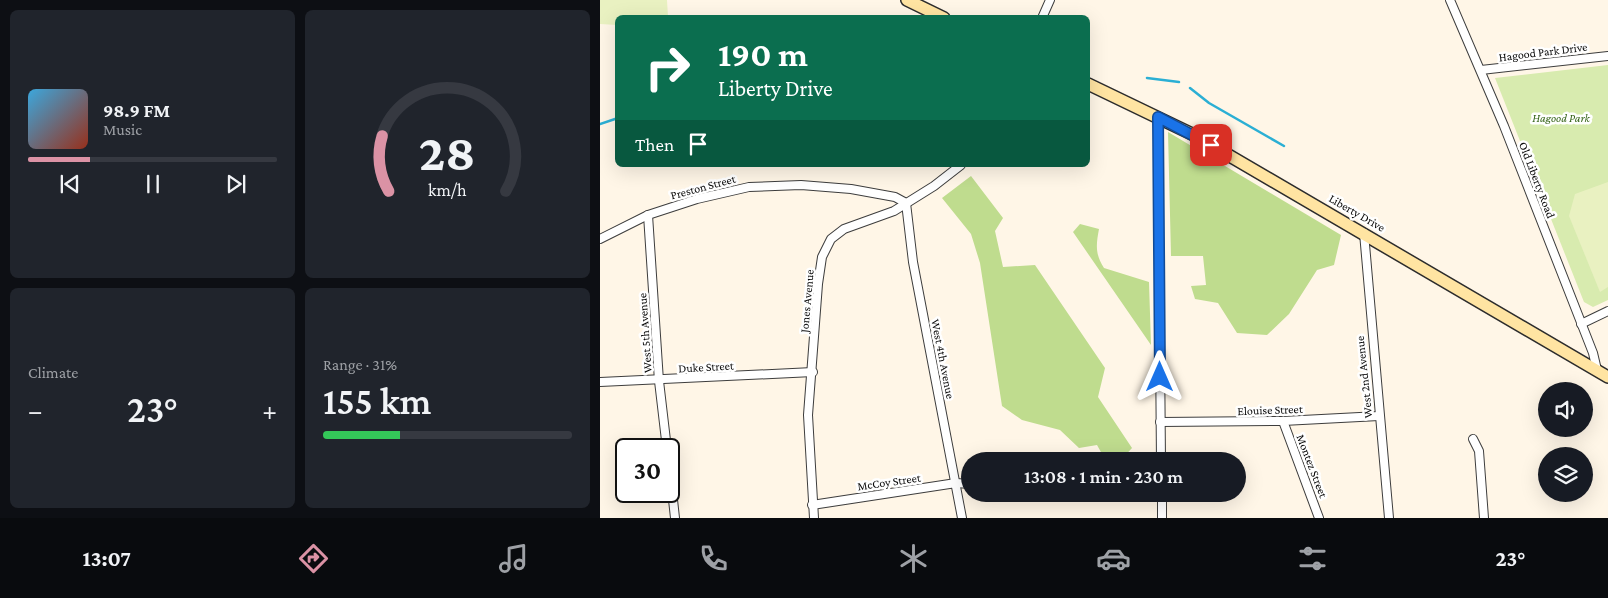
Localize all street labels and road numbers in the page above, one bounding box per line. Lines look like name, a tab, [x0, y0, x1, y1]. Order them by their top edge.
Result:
street label: Hagood Park Drive	[1498, 40, 1588, 64]
street label: Old Liberty Road	[1516, 140, 1558, 221]
street label: Preston Street	[669, 171, 738, 202]
street label: Liberty Drive	[1326, 191, 1388, 235]
street label: Jones Avenue	[797, 269, 817, 334]
street label: West 5th Avenue	[635, 292, 655, 374]
street label: West 4th Avenue	[928, 318, 958, 400]
street label: West 2nd Avenue	[1353, 335, 1375, 419]
street label: Duke Street	[678, 358, 735, 375]
street label: Elouise Street	[1237, 402, 1304, 418]
street label: Montez Street	[1293, 432, 1331, 501]
street label: McCoy Street	[856, 470, 923, 493]

